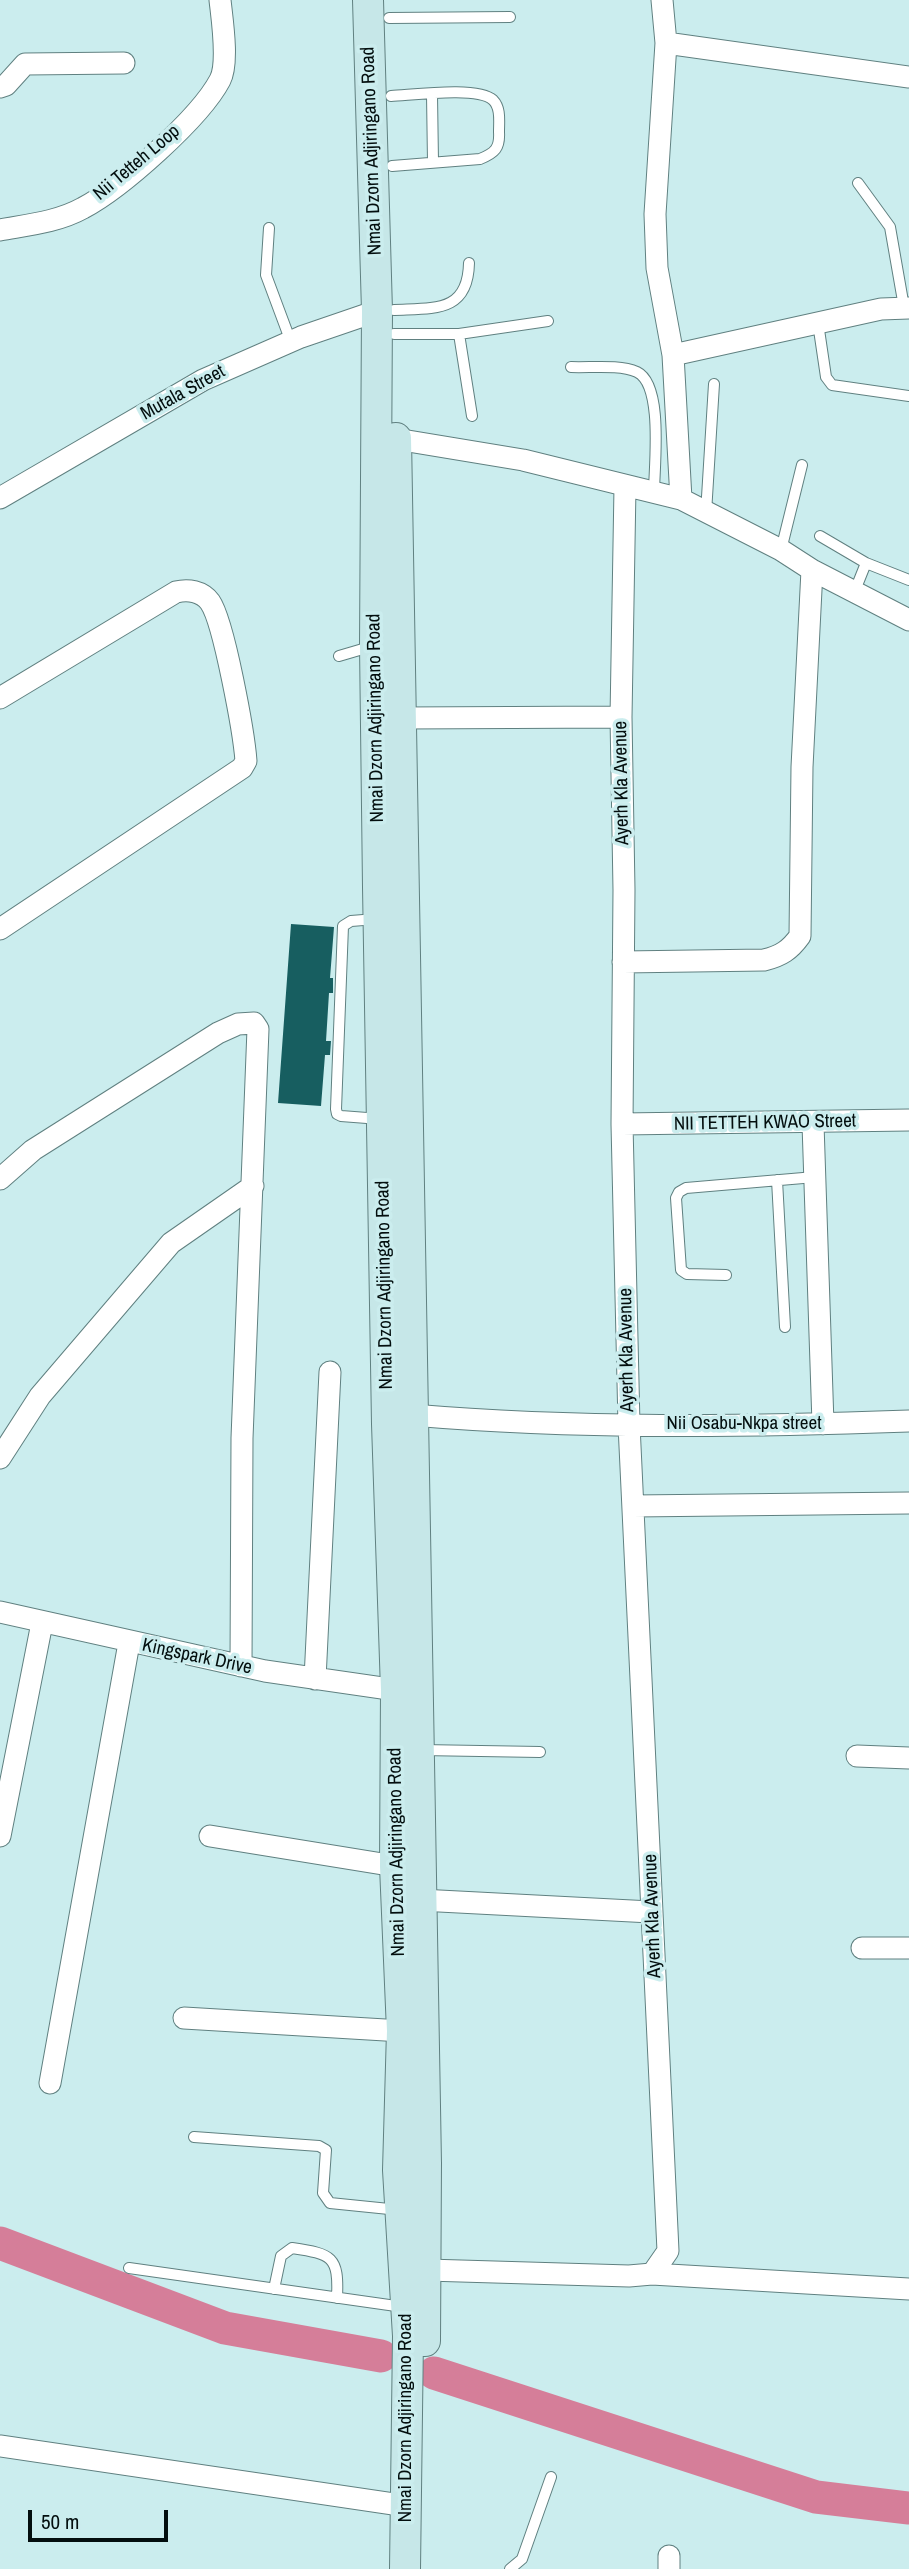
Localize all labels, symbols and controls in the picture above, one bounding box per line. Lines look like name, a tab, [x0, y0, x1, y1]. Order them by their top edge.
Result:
street label: Nmai Dzorn Adjiringano Road	[357, 46, 387, 256]
street label: Nii Tetteh Loop	[89, 120, 185, 206]
street label: Mutala Street	[137, 361, 229, 425]
street label: Nmai Dzorn Adjiringano Road	[363, 613, 389, 823]
street label: Ayerh Kla Avenue	[610, 721, 634, 845]
street label: NII TETTEH KWAO Street	[674, 1110, 856, 1136]
street label: Nmai Dzorn Adjiringano Road	[372, 1180, 398, 1390]
street label: Ayerh Kla Avenue	[615, 1288, 639, 1412]
street label: Nii Osabu-Nkpa street	[666, 1413, 822, 1435]
street label: Kingspark Drive	[140, 1634, 254, 1680]
street label: Nmai Dzorn Adjiringano Road	[384, 1747, 410, 1957]
street label: Ayerh Kla Avenue	[639, 1854, 667, 1978]
street label: Nmai Dzorn Adjiringano Road	[395, 2314, 417, 2522]
scale bar	[32, 2496, 172, 2540]
text: 50 m	[41, 2507, 79, 2536]

